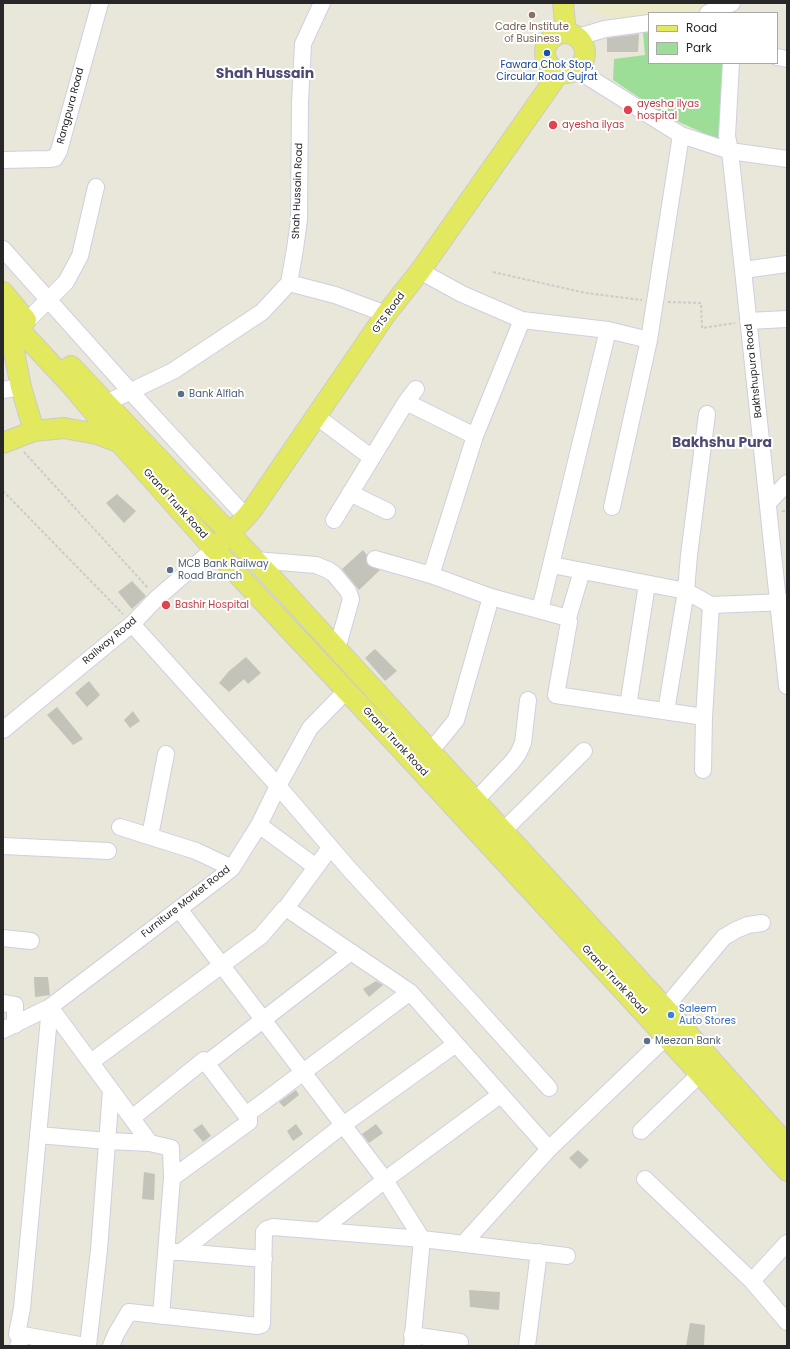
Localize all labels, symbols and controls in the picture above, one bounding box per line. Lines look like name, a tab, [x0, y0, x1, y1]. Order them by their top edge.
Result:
marker: Cadre Institute of Business	[527, 10, 537, 20]
legend	[648, 12, 778, 64]
text: Road	[686, 19, 717, 36]
place label: Cadre Institute of Business	[495, 21, 569, 44]
text: Park	[686, 39, 712, 56]
marker: Fawara Chok Stop, Circular Road Gujrat	[542, 48, 552, 58]
place label: Fawara Chok Stop, Circular Road Gujrat	[496, 59, 598, 82]
district label: Shah Hussain	[216, 66, 314, 82]
street label: Rangpura Road	[55, 67, 87, 145]
place label: ayesha ilyas hospital	[637, 98, 699, 122]
marker: ayesha ilyas hospital	[622, 104, 634, 116]
marker: ayesha ilyas	[547, 119, 559, 131]
place label: ayesha ilyas	[562, 119, 624, 131]
street label: Shah Hussain Road	[290, 143, 306, 239]
street label: GTS Road	[370, 290, 408, 336]
street label: Bakhshupura Road	[743, 323, 765, 419]
place label: Bank Alflah	[189, 388, 244, 400]
marker: Bank Alflah	[176, 389, 186, 399]
district label: Bakhshu Pura	[672, 435, 772, 451]
street label: Grand Trunk Road	[140, 467, 210, 541]
place label: MCB Bank Railway Road Branch	[178, 558, 269, 582]
marker: MCB Bank Railway Road Branch	[165, 565, 175, 575]
marker: Bashir Hospital	[160, 599, 172, 611]
place label: Bashir Hospital	[175, 599, 249, 611]
street label: Railway Road	[80, 615, 140, 667]
street label: Grand Trunk Road	[360, 705, 430, 779]
street label: Furniture Market Road	[139, 864, 233, 940]
street label: Grand Trunk Road	[579, 943, 649, 1017]
place label: Saleem Auto Stores	[679, 1003, 736, 1026]
marker: Saleem Auto Stores	[666, 1010, 676, 1020]
place label: Meezan Bank	[655, 1035, 721, 1047]
marker: Meezan Bank	[642, 1036, 652, 1046]

